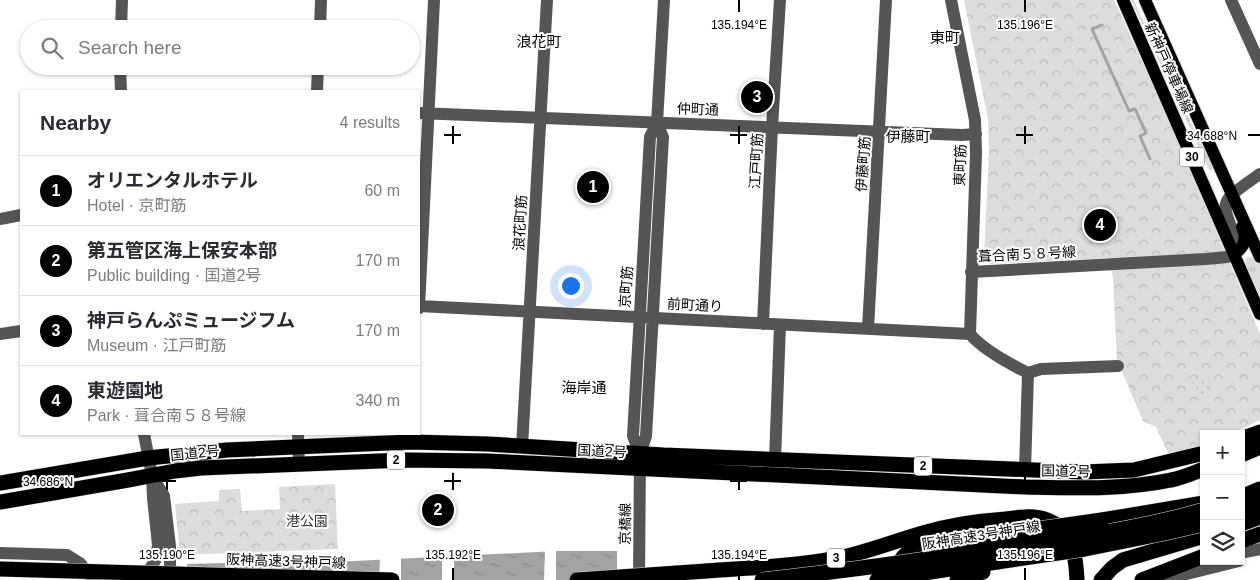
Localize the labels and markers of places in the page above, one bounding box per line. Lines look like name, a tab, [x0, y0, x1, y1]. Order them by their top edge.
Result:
pin: 3	[741, 78, 773, 116]
pin: 1	[577, 168, 609, 206]
pin: 4	[1084, 206, 1116, 244]
pin: 2	[422, 491, 454, 529]

